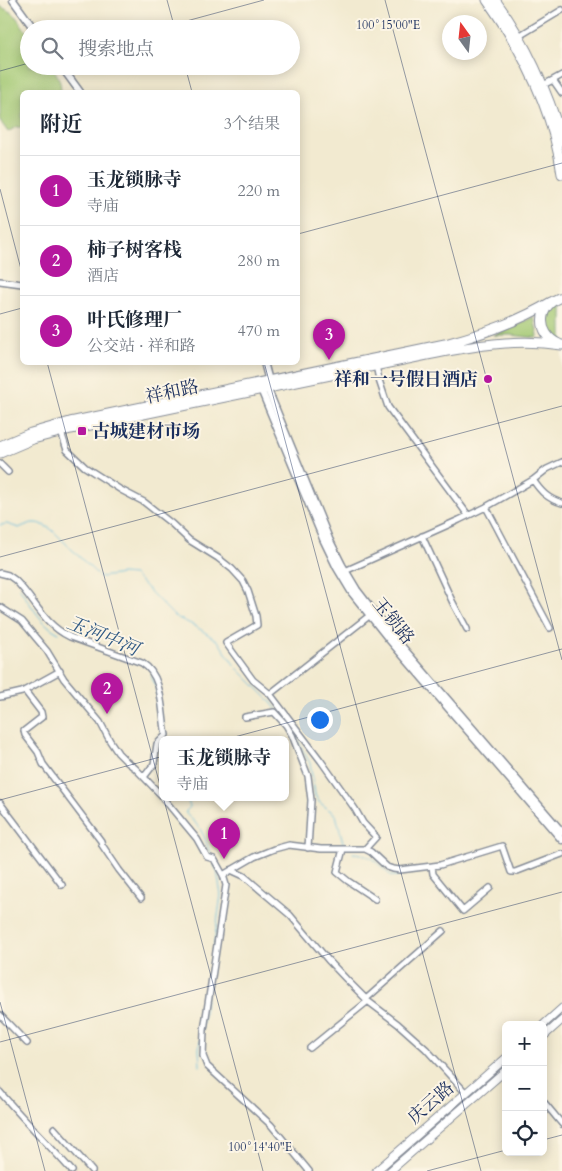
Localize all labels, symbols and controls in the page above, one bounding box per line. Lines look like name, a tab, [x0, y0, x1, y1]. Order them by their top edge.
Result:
north arrow	[442, 15, 487, 60]
text: 100°15'00"E	[356, 17, 420, 33]
search box	[20, 20, 300, 75]
icon: search	[38, 34, 66, 62]
text: 搜索地点	[78, 36, 154, 62]
text: 附近	[40, 110, 82, 139]
text: 3个结果	[224, 113, 280, 135]
text: 玉龙锁脉寺	[87, 167, 182, 193]
text: 1	[52, 180, 60, 202]
text: 220 m	[238, 180, 280, 202]
text: 寺庙	[87, 195, 119, 217]
text: 柿子树客栈	[87, 237, 182, 263]
text: 2	[52, 250, 60, 272]
text: 280 m	[238, 250, 280, 272]
text: 酒店	[87, 265, 119, 287]
text: 叶氏修理厂	[87, 307, 182, 333]
pin: 3	[313, 319, 345, 360]
text: 3	[52, 320, 60, 342]
text: 470 m	[238, 320, 280, 342]
text: 公交站 · 祥和路	[87, 335, 196, 357]
place label: 祥和一号假日酒店	[334, 367, 478, 392]
marker: 祥和一号假日酒店	[482, 373, 494, 385]
street label: 祥和路	[143, 374, 201, 410]
place label: 古城建材市场	[92, 419, 200, 444]
marker: 古城建材市场	[76, 425, 88, 437]
street label: 玉锁路	[366, 592, 420, 650]
water label: 玉河中河	[63, 610, 146, 663]
pin: 2	[91, 673, 123, 714]
your location	[307, 707, 333, 733]
popup	[159, 736, 289, 801]
text: 玉龙锁脉寺	[176, 745, 272, 771]
text: 寺庙	[176, 773, 209, 795]
pin: 1	[208, 818, 240, 859]
map controls	[502, 1021, 547, 1156]
button: +	[502, 1021, 547, 1066]
button: −	[502, 1066, 547, 1111]
street label: 庆云路	[402, 1076, 460, 1130]
button: locate	[502, 1111, 547, 1156]
text: 100°14'40"E	[228, 1139, 292, 1155]

